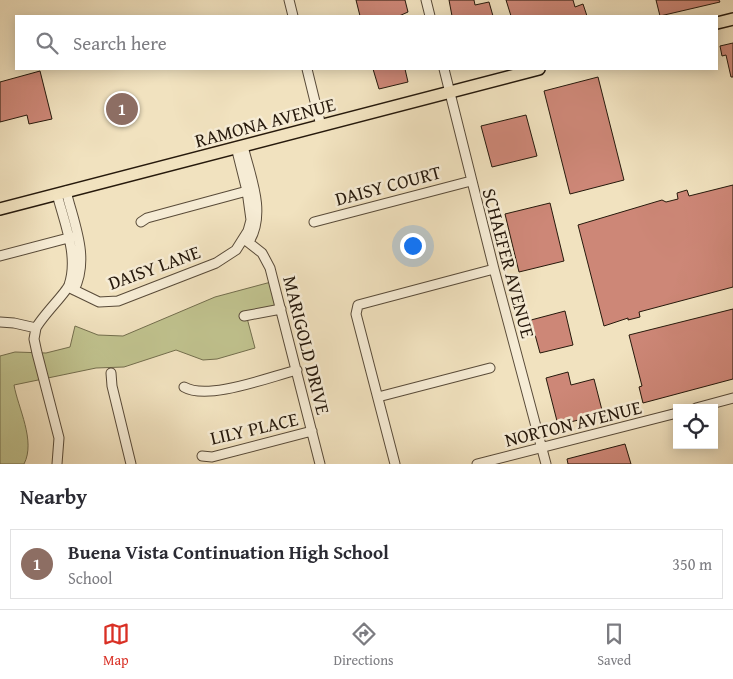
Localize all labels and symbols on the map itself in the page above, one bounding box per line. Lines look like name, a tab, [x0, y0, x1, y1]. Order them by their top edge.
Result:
pin: 1	[106, 90, 138, 128]
street label: RAMONA AVENUE	[192, 90, 339, 154]
street label: DAISY COURT	[332, 157, 445, 213]
street label: SCHAEFER AVENUE	[476, 185, 543, 341]
your location	[400, 233, 426, 259]
street label: DAISY LANE	[104, 237, 204, 297]
street label: MARIGOLD DRIVE	[276, 273, 338, 418]
street label: NORTON AVENUE	[502, 392, 645, 454]
street label: LILY PLACE	[207, 404, 301, 452]

